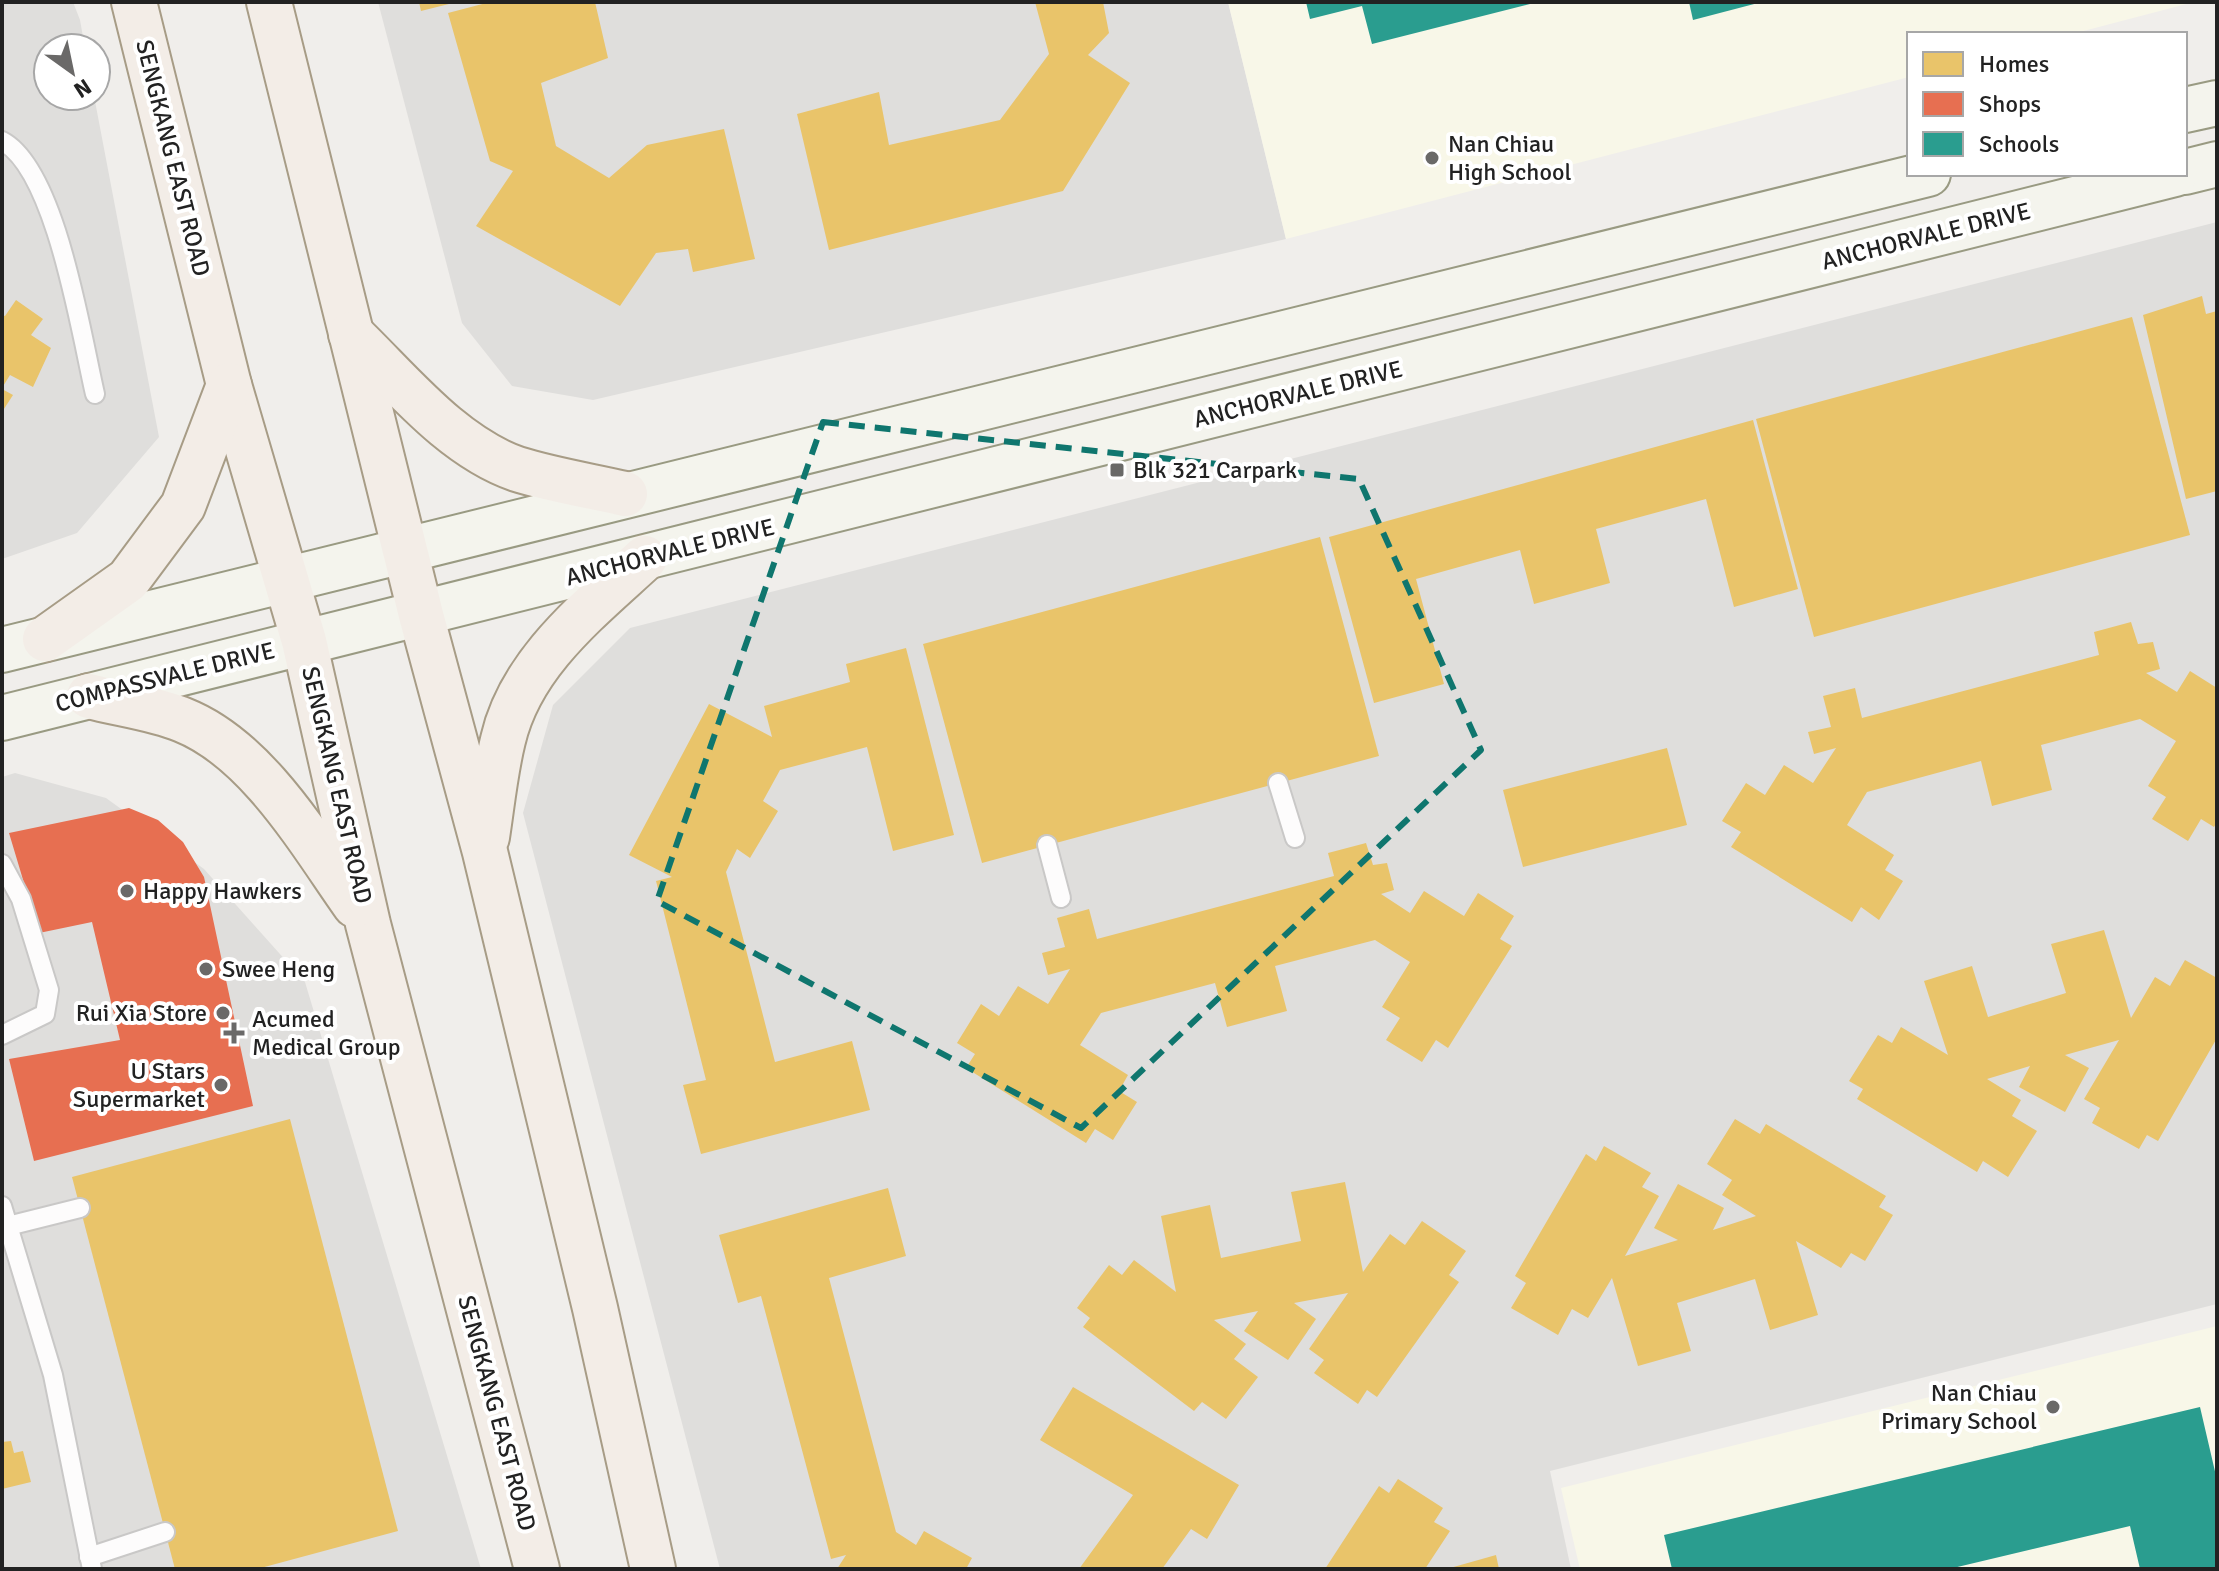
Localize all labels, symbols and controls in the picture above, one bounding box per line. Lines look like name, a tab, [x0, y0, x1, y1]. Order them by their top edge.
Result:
north arrow	[32, 32, 112, 112]
legend	[1907, 32, 2187, 176]
street label: SENGKANG EAST ROAD	[129, 37, 217, 279]
text: Homes	[1979, 49, 2049, 79]
text: N	[69, 73, 96, 104]
text: Shops	[1979, 89, 2041, 119]
place label: Nan Chiau High School	[1448, 129, 1571, 187]
text: Schools	[1979, 129, 2059, 159]
marker: Nan Chiau High School	[1423, 149, 1441, 167]
street label: ANCHORVALE DRIVE	[1818, 196, 2034, 276]
street label: ANCHORVALE DRIVE	[1190, 354, 1406, 434]
place label: Blk 321 Carpark	[1133, 455, 1297, 485]
marker: Blk 321 Carpark	[1108, 461, 1126, 479]
street label: ANCHORVALE DRIVE	[562, 512, 778, 592]
street label: COMPASSVALE DRIVE	[52, 635, 278, 719]
street label: SENGKANG EAST ROAD	[295, 663, 379, 907]
place label: Happy Hawkers	[143, 876, 302, 906]
marker: Happy Hawkers	[118, 882, 136, 900]
place label: Swee Heng	[222, 954, 335, 984]
marker: Swee Heng	[197, 960, 215, 978]
place label: Rui Xia Store	[76, 998, 207, 1028]
marker: Rui Xia Store	[214, 1004, 232, 1022]
place label: Acumed Medical Group	[252, 1004, 400, 1062]
marker: Acumed Medical Group	[223, 1022, 245, 1044]
place label: U Stars Supermarket	[73, 1056, 205, 1114]
marker: U Stars Supermarket	[212, 1076, 230, 1094]
street label: SENGKANG EAST ROAD	[451, 1292, 543, 1534]
place label: Nan Chiau Primary School	[1881, 1378, 2037, 1436]
marker: Nan Chiau Primary School	[2044, 1398, 2062, 1416]

